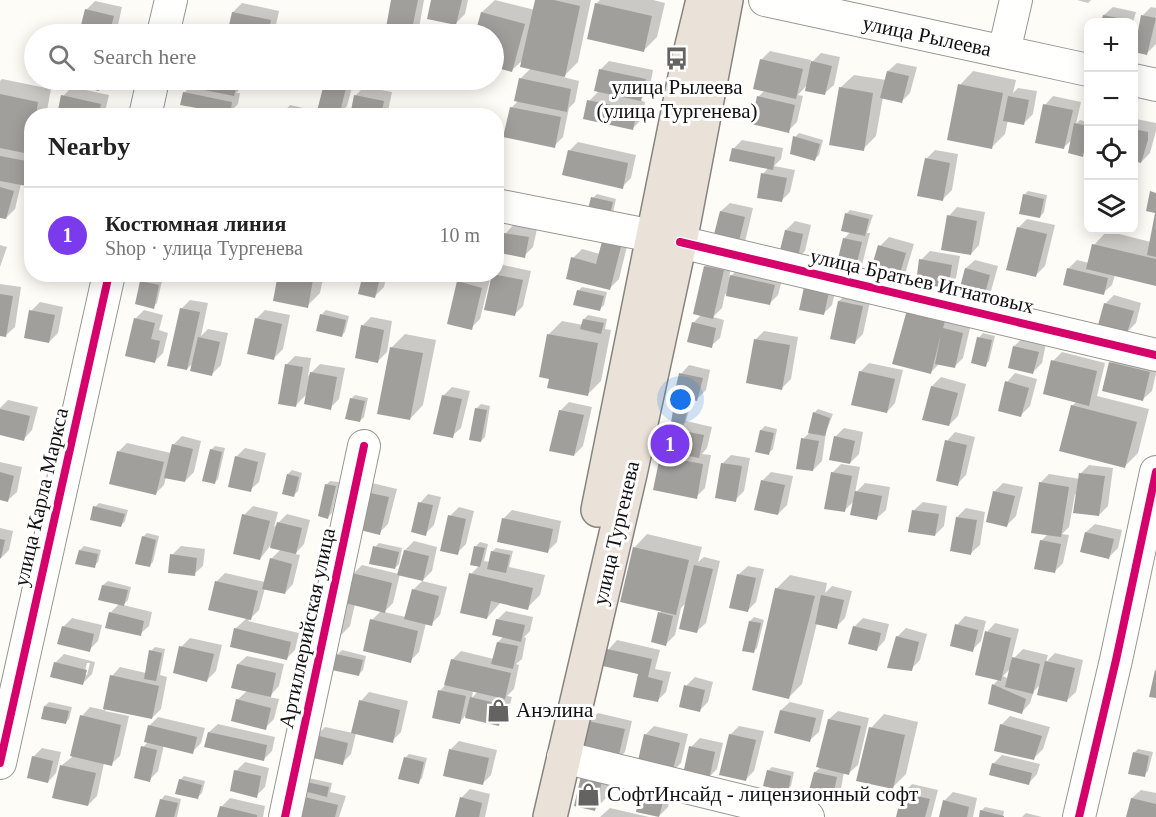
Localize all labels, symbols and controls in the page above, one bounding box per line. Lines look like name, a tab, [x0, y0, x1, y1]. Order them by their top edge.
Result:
street label: улица Рылеева	[860, 11, 994, 61]
map controls	[1084, 18, 1138, 234]
button: +	[1084, 18, 1138, 72]
search box	[24, 24, 504, 90]
icon: search	[45, 41, 78, 74]
text: Search here	[93, 44, 196, 69]
bus stop icon: улица Рылеева (улица Тургенева)	[664, 46, 690, 72]
button: −	[1084, 72, 1138, 126]
place label: улица Рылеева (улица Тургенева)	[596, 75, 758, 123]
button: locate	[1084, 126, 1138, 180]
text: Nearby	[48, 132, 130, 161]
button: layers	[1084, 180, 1138, 234]
text: Костюмная линия	[105, 211, 286, 236]
text: 1	[63, 224, 73, 246]
text: 10 m	[439, 224, 480, 246]
text: Shop · улица Тургенева	[105, 237, 303, 259]
street label: улица Братьев Игнатовых	[808, 244, 1037, 319]
your location	[666, 385, 695, 414]
street label: улица Карла Маркса	[9, 405, 73, 589]
pin: 1	[650, 422, 690, 466]
street label: улица Тургенева	[588, 458, 644, 607]
street label: Артиллерийская улица	[274, 525, 340, 730]
shop icon: Анэлина	[485, 697, 511, 723]
place label: Анэлина	[516, 698, 594, 722]
shop icon: СофтИнсайд - лицензионный софт	[576, 781, 602, 807]
place label: СофтИнсайд - лицензионный софт	[607, 782, 918, 806]

